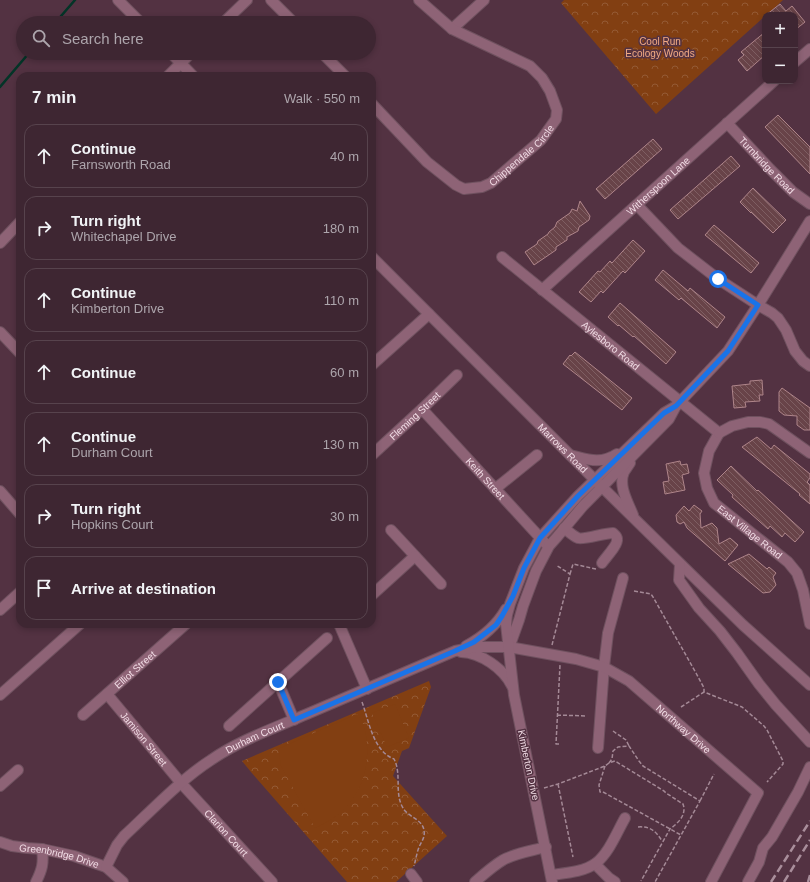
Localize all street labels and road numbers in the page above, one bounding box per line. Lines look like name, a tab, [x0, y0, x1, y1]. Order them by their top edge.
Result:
street label: Chippendale Circle	[487, 122, 556, 188]
street label: Turnbridge Road	[737, 135, 796, 196]
street label: Witherspoon Lane	[624, 154, 692, 217]
street label: Aylesboro Road	[579, 319, 641, 372]
street label: Fleming Street	[387, 390, 443, 442]
street label: Marrows Road	[536, 421, 589, 475]
street label: Keith Street	[463, 456, 507, 502]
street label: East Village Road	[715, 503, 784, 561]
street label: Elliot Street	[112, 648, 158, 691]
street label: Northway Drive	[654, 702, 713, 756]
street label: Jamison Street	[118, 710, 169, 768]
street label: Durham Court	[224, 719, 286, 756]
street label: Kimberton Drive	[516, 729, 541, 802]
street label: Clarion Court	[202, 807, 250, 858]
street label: Greenbridge Drive	[19, 842, 101, 870]

